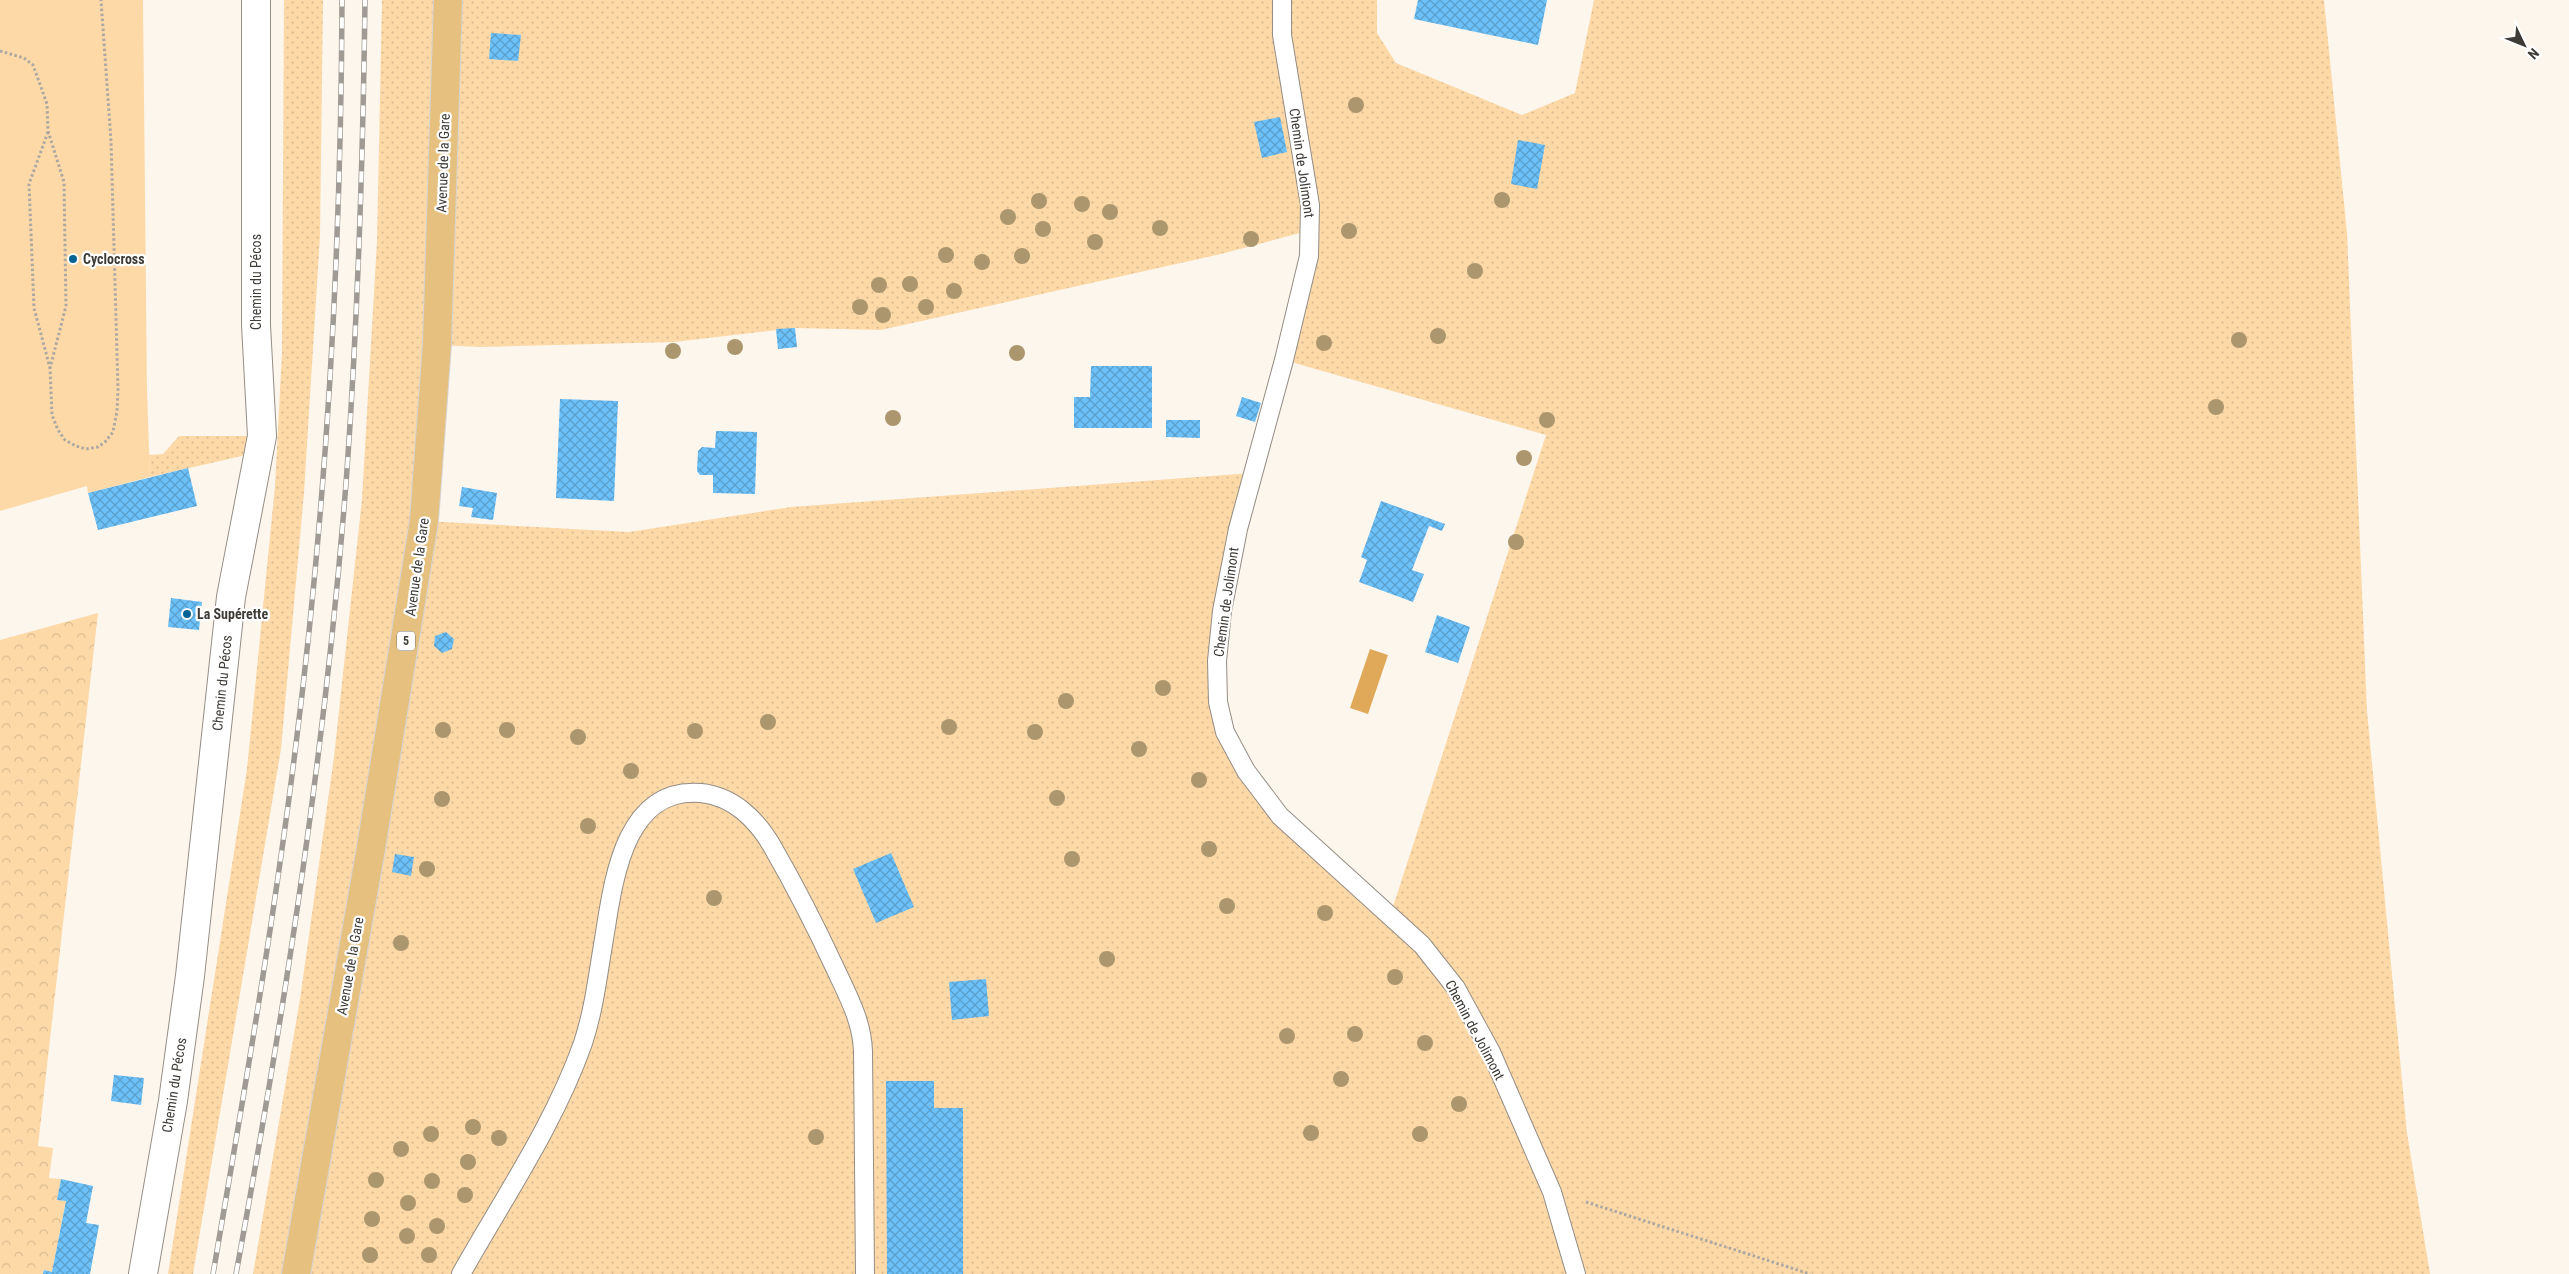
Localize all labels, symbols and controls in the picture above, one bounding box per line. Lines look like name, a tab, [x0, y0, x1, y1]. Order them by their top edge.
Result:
north arrow	[2499, 20, 2549, 70]
text: N	[2525, 45, 2542, 62]
street label: Chemin de Jolimont	[1286, 107, 1318, 219]
street label: Avenue de la Gare	[433, 113, 453, 213]
street label: Chemin du Pécos	[248, 234, 264, 330]
place label: Cyclocross	[83, 251, 145, 267]
marker: Cyclocross	[67, 253, 79, 265]
street label: Avenue de la Gare	[402, 516, 432, 617]
street label: Chemin de Jolimont	[1210, 546, 1242, 658]
place label: La Supérette	[197, 606, 268, 622]
marker: La Supérette	[181, 608, 193, 620]
road number: 5	[397, 631, 415, 650]
street label: Chemin du Pécos	[209, 634, 235, 732]
street label: Avenue de la Gare	[334, 915, 367, 1016]
street label: Chemin de Jolimont	[1442, 977, 1508, 1083]
street label: Chemin du Pécos	[159, 1036, 189, 1134]

